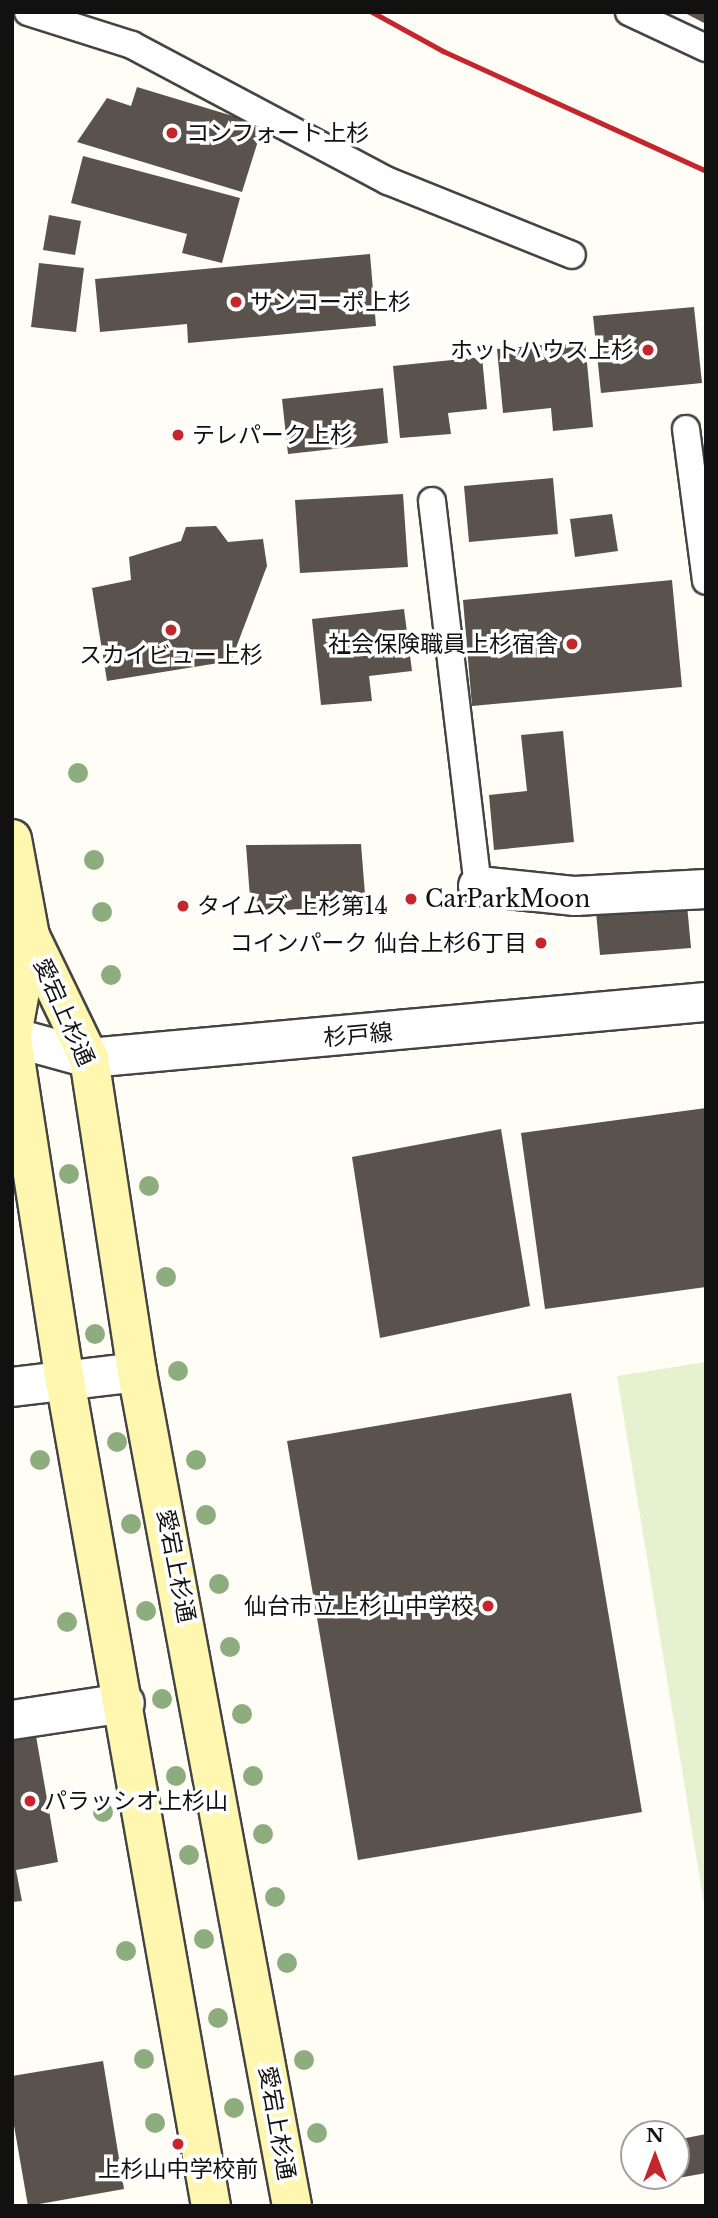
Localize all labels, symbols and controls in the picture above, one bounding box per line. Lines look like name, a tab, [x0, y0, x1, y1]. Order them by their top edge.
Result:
place label: コンフォート上杉	[186, 119, 370, 147]
marker: コンフォート上杉	[164, 125, 180, 141]
place label: サンコーポ上杉	[250, 288, 411, 316]
marker: サンコーポ上杉	[228, 294, 244, 310]
place label: ホットハウス上杉	[450, 336, 634, 364]
marker: ホットハウス上杉	[640, 342, 656, 358]
place label: テレパーク上杉	[192, 421, 353, 449]
marker: テレパーク上杉	[170, 427, 186, 443]
marker: スカイビュー上杉	[163, 622, 179, 638]
place label: 社会保険職員上杉宿舎	[328, 630, 558, 658]
marker: 社会保険職員上杉宿舎	[564, 636, 580, 652]
place label: スカイビュー上杉	[79, 641, 263, 669]
place label: CarParkMoon	[425, 885, 590, 913]
marker: CarParkMoon	[403, 891, 419, 907]
place label: タイムズ 上杉第14	[197, 892, 388, 920]
marker: タイムズ 上杉第14	[175, 898, 191, 914]
place label: コインパーク 仙台上杉6丁目	[230, 929, 527, 957]
marker: コインパーク 仙台上杉6丁目	[533, 935, 549, 951]
street label: 愛宕上杉通	[28, 954, 100, 1070]
street label: 杉戸線	[322, 1018, 394, 1052]
street label: 愛宕上杉通	[151, 1507, 201, 1625]
place label: 仙台市立上杉山中学校	[244, 1592, 474, 1620]
marker: 仙台市立上杉山中学校	[480, 1598, 496, 1614]
place label: パラッシオ上杉山	[44, 1787, 228, 1815]
marker: パラッシオ上杉山	[22, 1793, 38, 1809]
street label: 愛宕上杉通	[253, 2064, 301, 2182]
north arrow	[620, 2120, 690, 2190]
text: N	[646, 2124, 664, 2147]
marker: 上杉山中学校前	[170, 2136, 186, 2152]
place label: 上杉山中学校前	[98, 2155, 258, 2183]

